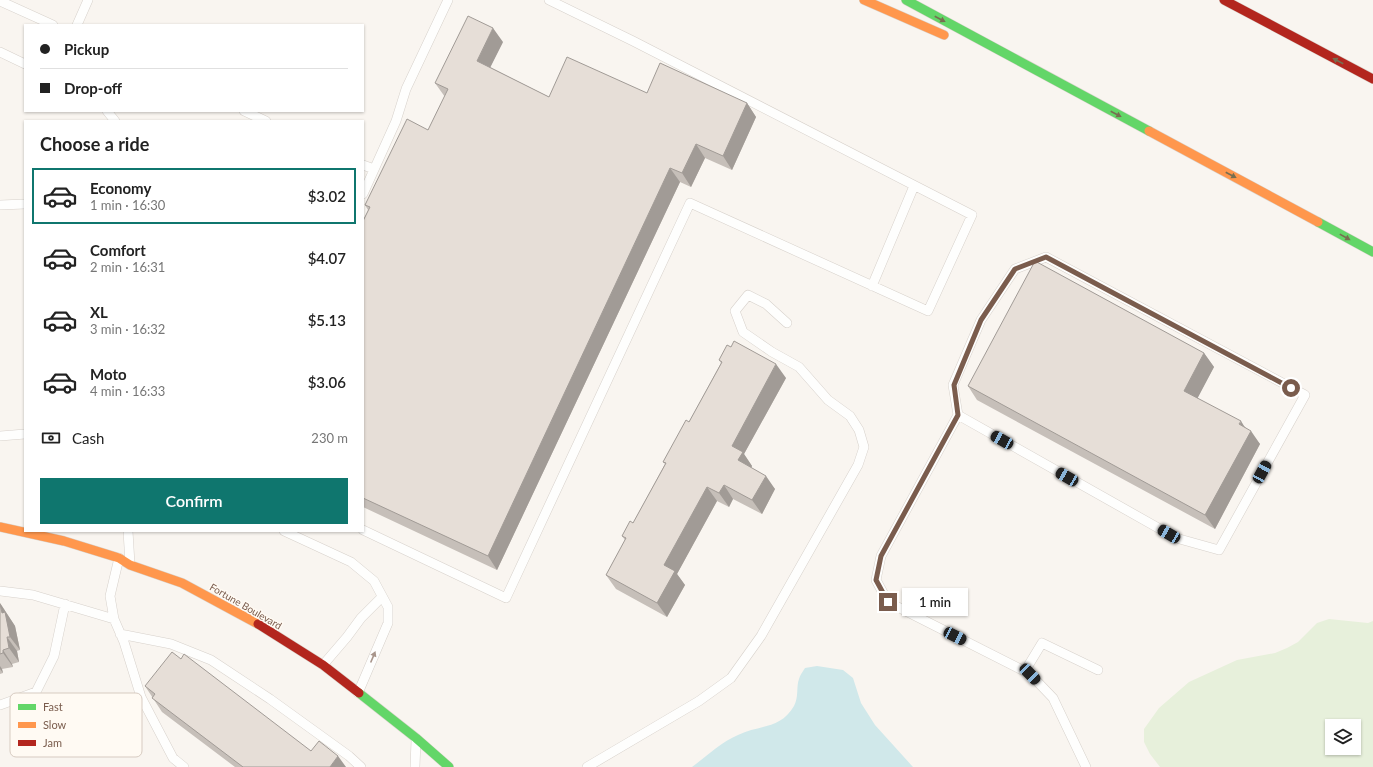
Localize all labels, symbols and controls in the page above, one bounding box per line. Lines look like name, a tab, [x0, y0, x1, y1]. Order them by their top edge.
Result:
one-way arrow	[935, 15, 946, 22]
text: Pickup	[64, 40, 109, 58]
one-way arrow	[1333, 57, 1344, 64]
text: Drop-off	[64, 79, 122, 97]
one-way arrow	[1110, 111, 1122, 117]
text: Choose a ride	[40, 133, 149, 155]
one-way arrow	[1225, 172, 1237, 179]
icon: car	[42, 178, 78, 214]
text: Economy	[90, 179, 151, 197]
text: $3.02	[308, 187, 346, 205]
text: 1 min · 16:30	[90, 197, 165, 213]
one-way arrow	[1339, 234, 1351, 241]
icon: car	[42, 240, 78, 276]
text: Comfort	[90, 241, 146, 259]
text: $4.07	[308, 249, 346, 267]
text: 2 min · 16:31	[90, 259, 165, 275]
icon: car	[42, 302, 78, 338]
text: XL	[90, 303, 108, 321]
text: $5.13	[308, 311, 346, 329]
text: 3 min · 16:32	[90, 321, 165, 337]
icon: car	[42, 364, 78, 400]
text: Moto	[90, 365, 127, 383]
text: $3.06	[308, 373, 346, 391]
route start	[1282, 379, 1300, 397]
text: 4 min · 16:33	[90, 383, 165, 399]
icon: cash	[40, 427, 62, 449]
text: Cash	[72, 429, 104, 447]
car	[989, 429, 1015, 451]
text: 230 m	[311, 430, 348, 446]
car	[1251, 459, 1273, 485]
car	[1054, 466, 1080, 488]
button: Confirm	[40, 478, 348, 524]
car	[1156, 523, 1182, 545]
street label: Fortune Boulevard	[208, 580, 284, 632]
callout: 1 min	[902, 588, 968, 616]
route end	[879, 593, 897, 611]
text: 1 min	[919, 594, 951, 610]
car	[942, 625, 968, 647]
one-way arrow	[370, 651, 376, 662]
car	[1017, 661, 1043, 687]
legend	[10, 693, 142, 757]
text: Fast	[43, 700, 63, 713]
text: Slow	[43, 718, 67, 731]
map controls	[1325, 719, 1361, 755]
button: layers	[1325, 719, 1361, 755]
text: Jam	[43, 736, 62, 749]

